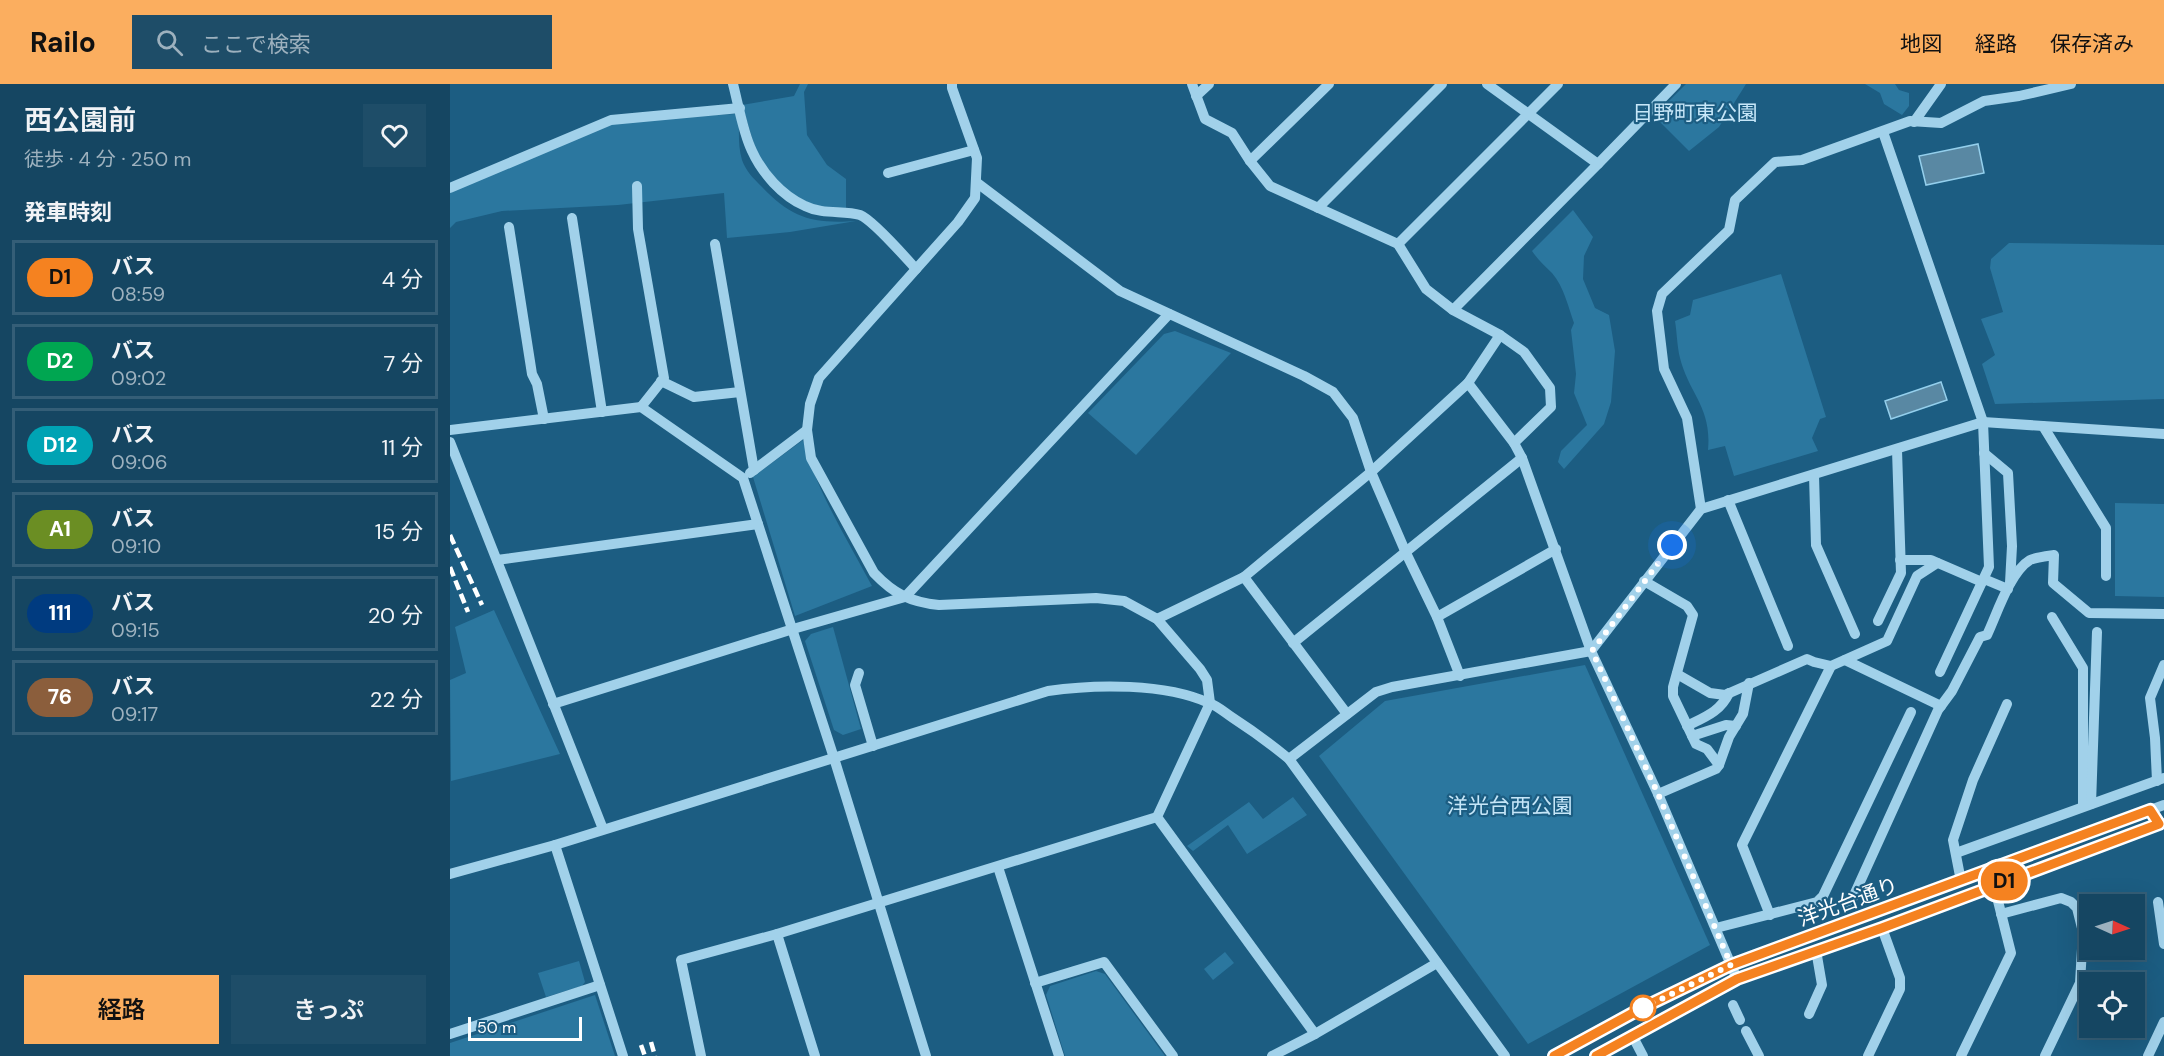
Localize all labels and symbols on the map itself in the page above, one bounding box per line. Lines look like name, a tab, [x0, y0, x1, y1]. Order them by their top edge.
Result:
park label: 日野町東公園	[1632, 99, 1758, 127]
your location	[1657, 530, 1687, 560]
park label: 洋光台西公園	[1447, 792, 1573, 820]
line badge: D1	[1977, 862, 2031, 900]
street label: 洋光台通り	[1794, 871, 1902, 933]
north arrow	[2079, 894, 2145, 960]
unlabelled marker	[1630, 995, 1656, 1021]
scale bar	[468, 1014, 582, 1042]

